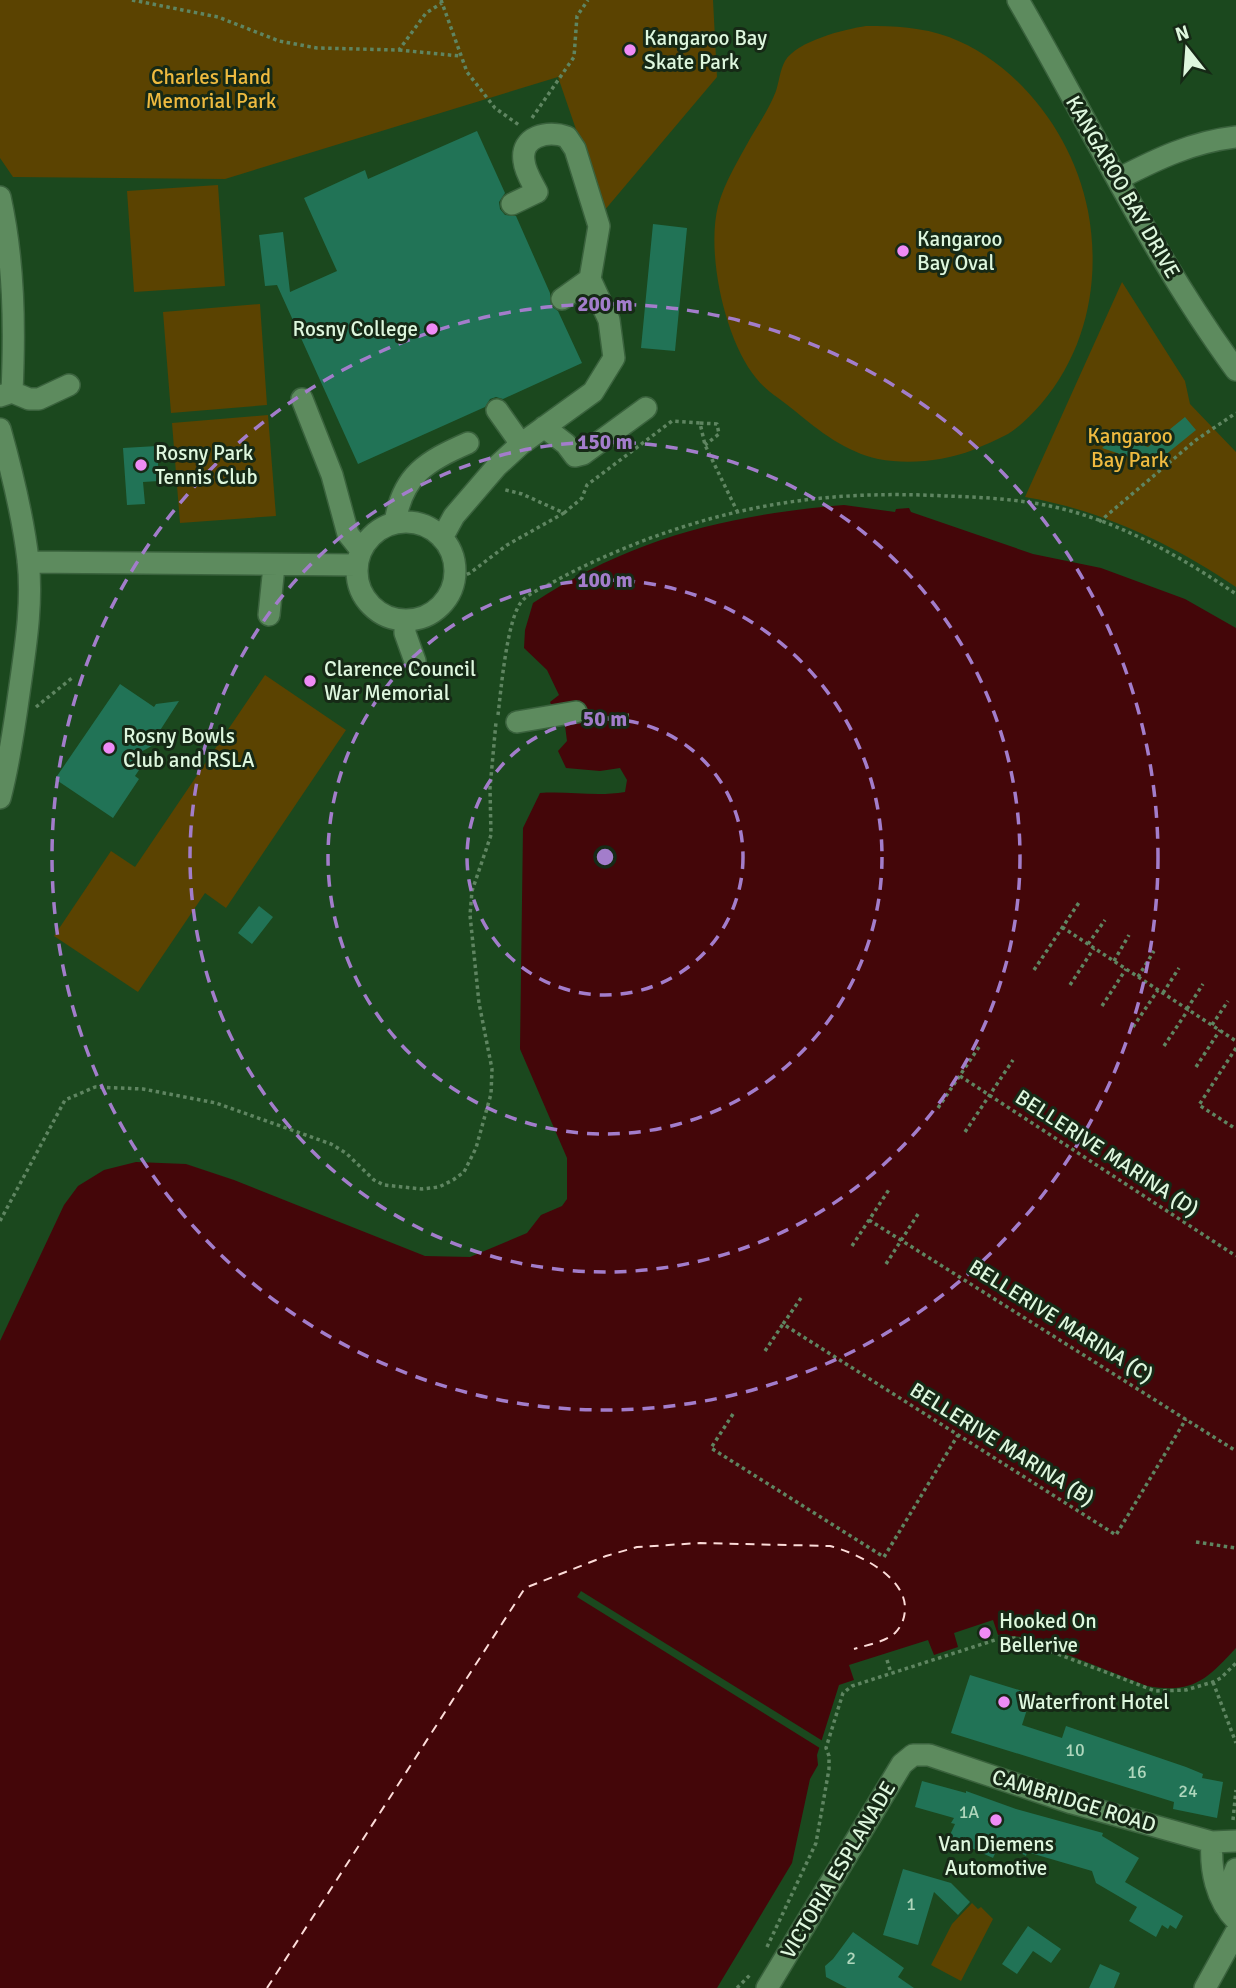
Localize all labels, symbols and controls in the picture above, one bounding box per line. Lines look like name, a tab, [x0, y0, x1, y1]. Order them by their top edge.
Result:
north arrow	[1152, 14, 1222, 84]
text: N	[1172, 20, 1192, 47]
place label: Kangaroo Bay Skate Park	[644, 25, 767, 75]
marker: Kangaroo Bay Skate Park	[622, 42, 638, 58]
park label: Charles Hand Memorial Park	[146, 64, 277, 114]
street label: KANGAROO BAY DRIVE	[1060, 91, 1186, 283]
place label: Kangaroo Bay Oval	[917, 226, 1003, 276]
marker: Kangaroo Bay Oval	[895, 243, 911, 259]
text: 200 m	[577, 291, 633, 317]
place label: Rosny College	[293, 316, 418, 342]
marker: Rosny College	[424, 321, 440, 337]
park label: Kangaroo Bay Park	[1087, 423, 1173, 473]
text: 150 m	[577, 429, 633, 455]
place label: Rosny Park Tennis Club	[155, 440, 258, 490]
marker: Rosny Park Tennis Club	[133, 457, 149, 473]
text: 100 m	[577, 567, 633, 593]
place label: Clarence Council War Memorial	[324, 656, 476, 706]
marker: Clarence Council War Memorial	[302, 673, 318, 689]
text: 50 m	[583, 706, 627, 732]
place label: Rosny Bowls Club and RSLA	[123, 723, 255, 773]
marker: Rosny Bowls Club and RSLA	[101, 740, 117, 756]
centre of rings	[593, 845, 617, 869]
street label: BELLERIVE MARINA (D)	[1011, 1084, 1203, 1222]
street label: BELLERIVE MARINA (C)	[964, 1254, 1158, 1388]
street label: BELLERIVE MARINA (B)	[905, 1377, 1099, 1511]
place label: Hooked On Bellerive	[999, 1608, 1097, 1658]
marker: Hooked On Bellerive	[977, 1625, 993, 1641]
place label: Waterfront Hotel	[1018, 1689, 1169, 1715]
marker: Waterfront Hotel	[996, 1694, 1012, 1710]
house number: 10	[1065, 1739, 1085, 1761]
house number: 16	[1127, 1761, 1147, 1783]
street label: CAMBRIDGE ROAD	[989, 1764, 1159, 1838]
street label: VICTORIA ESPLANADE	[775, 1777, 901, 1963]
house number: 24	[1178, 1780, 1198, 1802]
house number: 1A	[959, 1801, 979, 1823]
marker: Van Diemens Automotive	[988, 1812, 1004, 1828]
place label: Van Diemens Automotive	[938, 1831, 1054, 1881]
house number: 1	[906, 1893, 916, 1915]
house number: 2	[846, 1947, 856, 1969]

